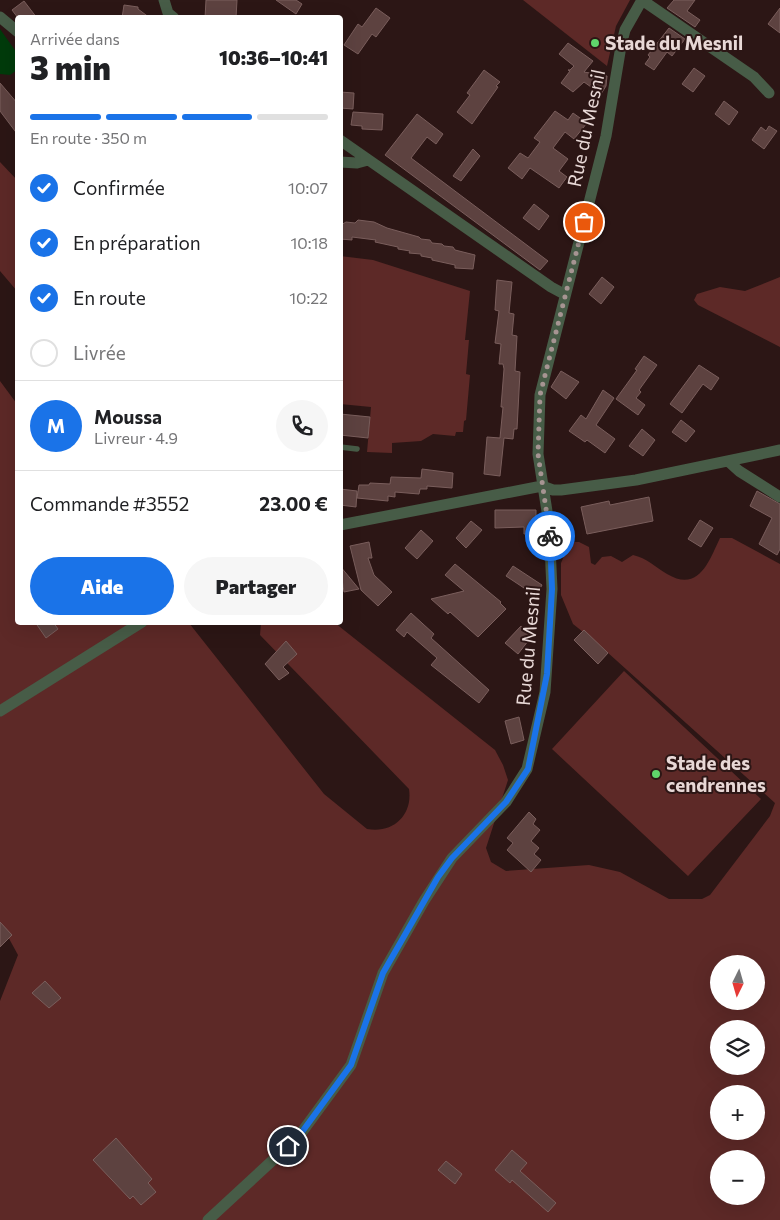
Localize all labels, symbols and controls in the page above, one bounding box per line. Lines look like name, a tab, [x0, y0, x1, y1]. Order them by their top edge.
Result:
text: Arrivée dans	[30, 29, 120, 48]
place label: Stade du Mesnil	[605, 31, 743, 54]
marker: Stade du Mesnil	[589, 37, 601, 49]
text: 10:36–10:41	[219, 46, 328, 69]
text: 3 min	[30, 47, 111, 87]
street label: Rue du Mesnil	[562, 67, 609, 189]
text: En route · 350 m	[30, 128, 147, 147]
icon: check	[30, 174, 58, 202]
text: Confirmée	[73, 176, 165, 199]
text: 10:07	[288, 178, 328, 197]
pin	[563, 201, 605, 243]
icon: bag	[570, 208, 598, 236]
icon: check	[30, 229, 58, 257]
text: En préparation	[73, 231, 201, 254]
text: 10:18	[290, 233, 328, 252]
icon: check	[30, 284, 58, 312]
text: En route	[73, 286, 146, 309]
text: 10:22	[289, 288, 328, 307]
text: Livrée	[73, 341, 126, 364]
button: phone	[276, 400, 328, 452]
text: Moussa	[94, 405, 162, 428]
text: M	[47, 414, 65, 437]
text: Livreur · 4.9	[94, 428, 178, 447]
text: Commande #3552	[30, 492, 189, 515]
text: 23.00 €	[259, 492, 328, 515]
courier	[525, 511, 575, 561]
icon: bike	[536, 522, 564, 550]
button: Aide	[30, 557, 174, 615]
button: Partager	[184, 557, 328, 615]
street label: Rue du Mesnil	[511, 585, 544, 706]
place label: Stade des cendrennes	[666, 751, 766, 796]
marker: Stade des cendrennes	[650, 768, 662, 780]
north arrow	[710, 955, 765, 1010]
map controls	[710, 955, 765, 1205]
button: layers	[710, 1020, 765, 1075]
button: +	[710, 1085, 765, 1140]
pin	[267, 1125, 309, 1167]
icon: home	[274, 1132, 302, 1160]
button: −	[710, 1150, 765, 1205]

